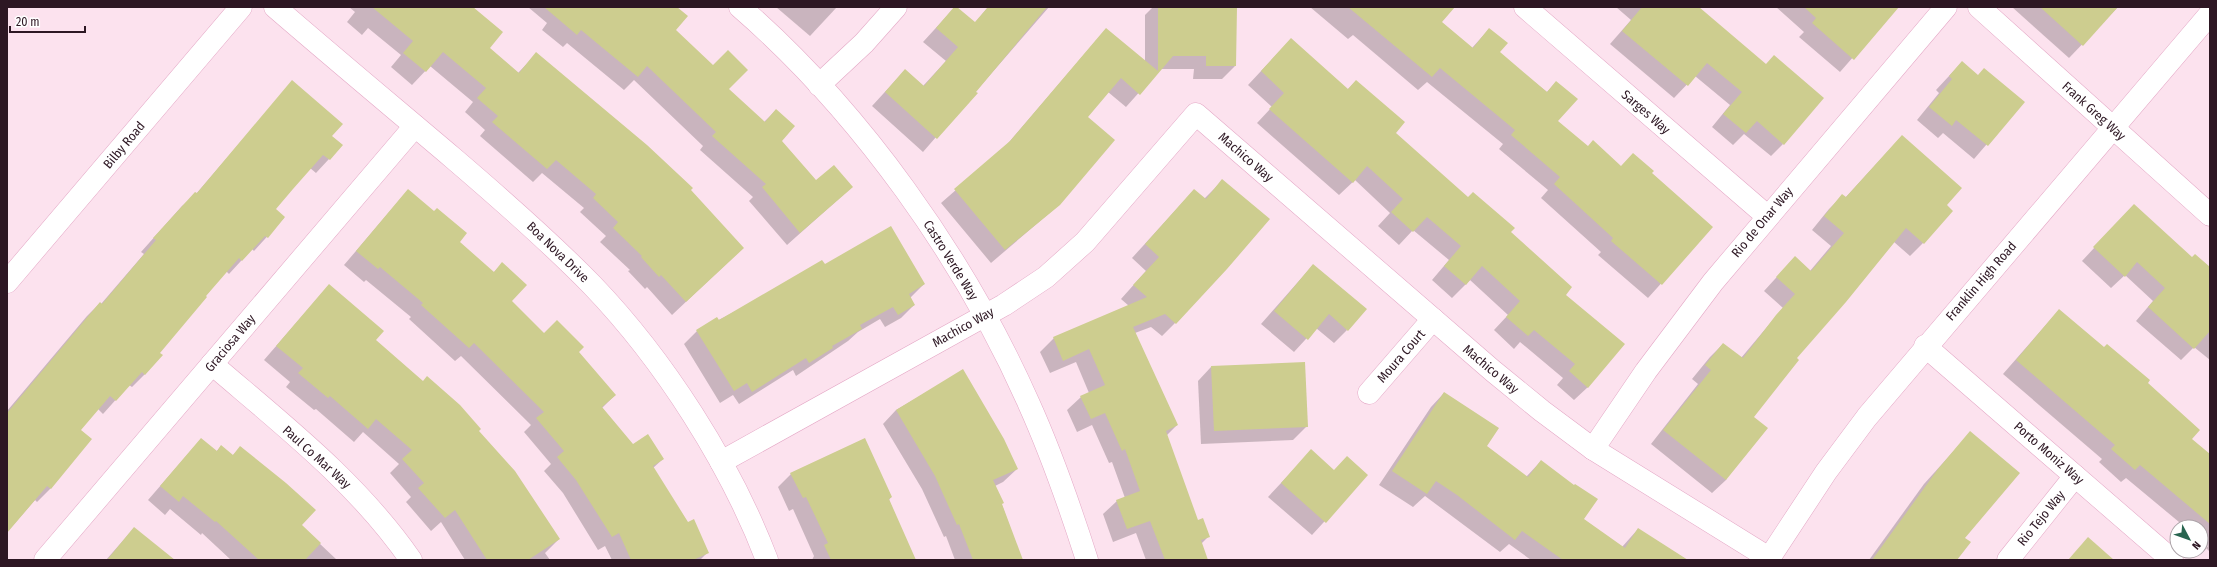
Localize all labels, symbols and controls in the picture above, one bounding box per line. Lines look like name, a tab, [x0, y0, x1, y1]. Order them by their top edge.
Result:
scale bar	[10, 8, 85, 34]
text: 20 m	[16, 15, 40, 29]
street label: Frank Greg Way	[2059, 79, 2129, 144]
street label: Sarges Way	[1619, 87, 1673, 137]
street label: Bilby Road	[100, 119, 148, 171]
street label: Machico Way	[1215, 129, 1277, 185]
street label: Rio de Onar Way	[1728, 184, 1796, 260]
street label: Castro Verde Way	[920, 217, 982, 303]
street label: Boa Nova Drive	[524, 219, 592, 285]
street label: Franklin High Road	[1943, 239, 2019, 323]
street label: Machico Way	[930, 304, 996, 350]
street label: Graciosa Way	[202, 311, 258, 375]
street label: Moura Court	[1374, 326, 1429, 386]
street label: Machico Way	[1460, 341, 1522, 397]
street label: Porto Moniz Way	[2011, 419, 2087, 487]
street label: Paul Co Mar Way	[280, 422, 354, 492]
street label: Rio Tejo Way	[2014, 487, 2068, 549]
north arrow	[2169, 519, 2209, 559]
text: N	[2189, 538, 2203, 552]

